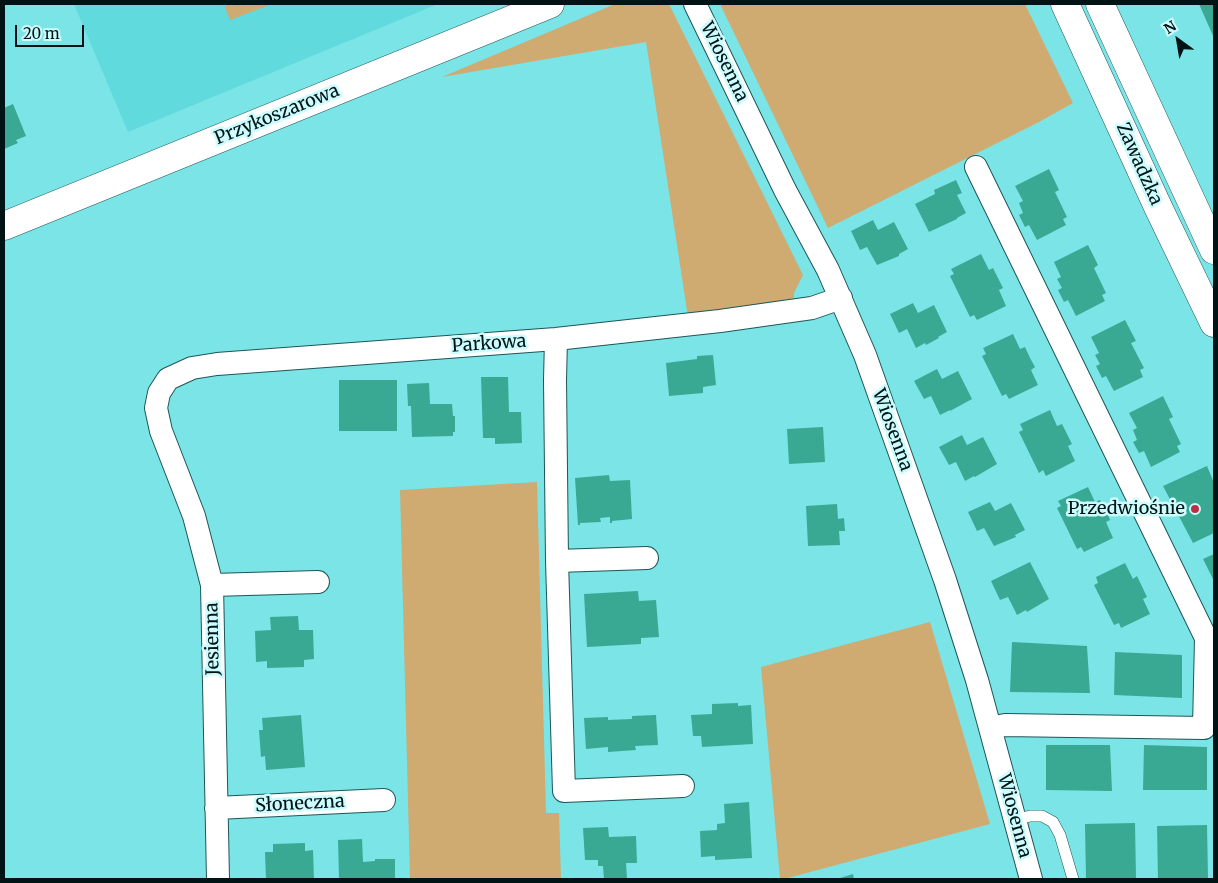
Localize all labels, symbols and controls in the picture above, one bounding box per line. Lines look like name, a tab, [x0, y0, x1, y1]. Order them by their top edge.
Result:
scale bar	[18, 15, 86, 47]
north arrow	[1153, 15, 1203, 65]
text: N	[1161, 17, 1180, 38]
street label: Wiosenna	[695, 19, 753, 105]
text: 20 m	[23, 24, 60, 43]
street label: Przykoszarowa	[212, 80, 342, 150]
street label: Zawadzka	[1111, 119, 1167, 209]
street label: Parkowa	[451, 331, 527, 357]
street label: Wiosenna	[867, 386, 917, 474]
place label: Przedwiośnie	[1068, 498, 1185, 520]
marker: Przedwiośnie	[1189, 503, 1201, 515]
street label: Jesienna	[202, 602, 224, 676]
street label: Wiosenna	[992, 772, 1036, 860]
street label: Słoneczna	[255, 791, 345, 817]

